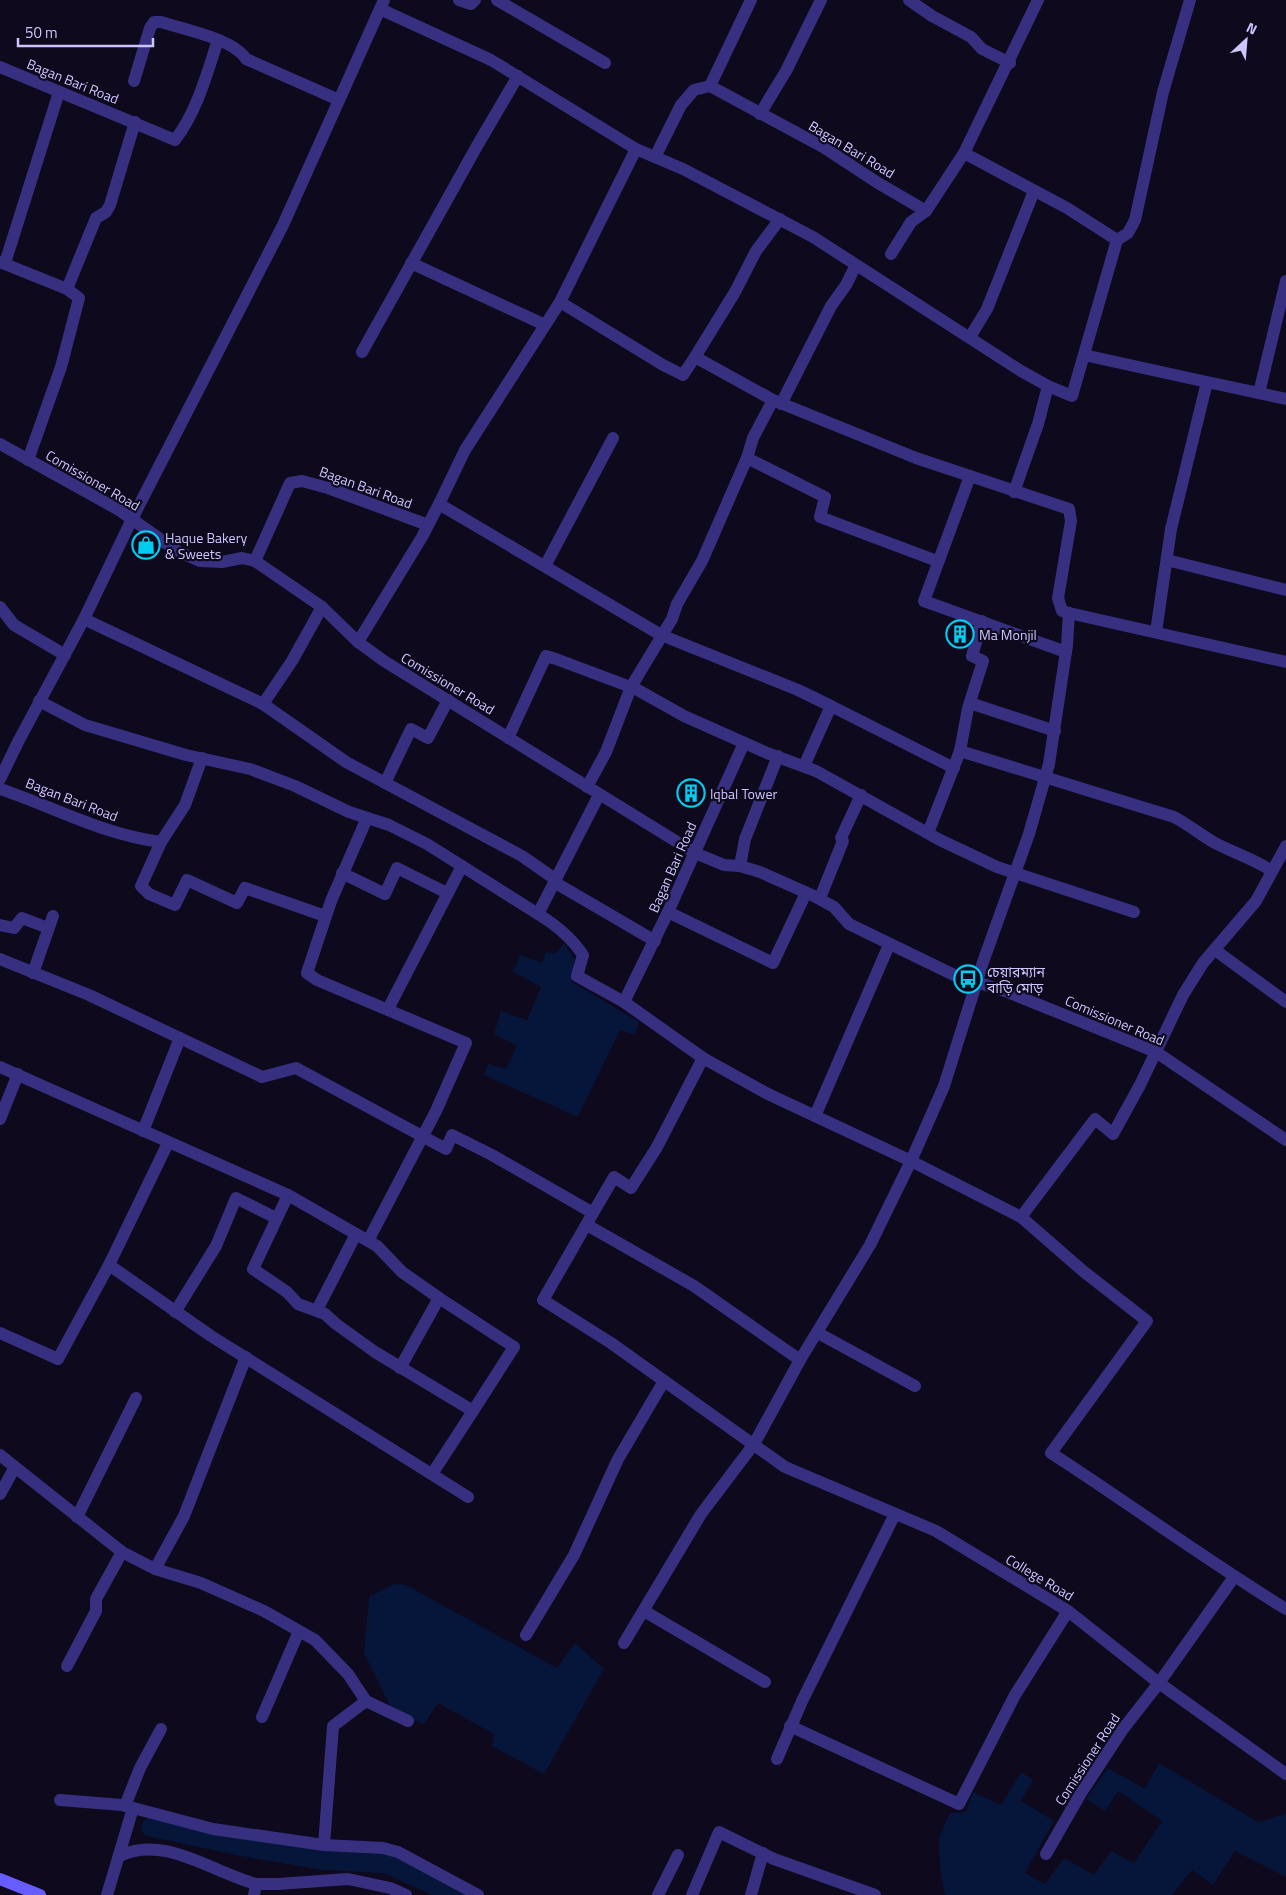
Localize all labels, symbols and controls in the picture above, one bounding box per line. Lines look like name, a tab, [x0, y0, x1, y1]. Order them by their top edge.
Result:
scale bar	[18, 15, 152, 47]
north arrow	[1221, 15, 1271, 65]
text: N	[1243, 16, 1261, 39]
text: 50 m	[25, 21, 58, 44]
street label: Bagan Bari Road	[24, 53, 122, 109]
street label: Bagan Bari Road	[805, 115, 899, 183]
street label: Comissioner Road	[42, 444, 144, 516]
street label: Bagan Bari Road	[317, 460, 415, 514]
place label: Haque Bakery & Sweets	[165, 527, 247, 564]
shop icon: Haque Bakery & Sweets	[131, 530, 161, 560]
building icon: Ma Monjil	[945, 619, 975, 649]
place label: Ma Monjil	[979, 624, 1037, 645]
street label: Comissioner Road	[397, 647, 499, 719]
street label: Bagan Bari Road	[23, 772, 121, 826]
building icon: Iqbal Tower	[676, 778, 706, 808]
place label: Iqbal Tower	[710, 783, 778, 804]
street label: Bagan Bari Road	[643, 818, 701, 916]
place label: চেয়ারম্যান বাড়ি মোড়	[986, 961, 1045, 998]
bus stop icon: চেয়ারম্যান বাড়ি মোড়	[953, 964, 983, 994]
street label: Comissioner Road	[1062, 990, 1168, 1050]
street label: College Road	[1002, 1548, 1078, 1606]
street label: Comissioner Road	[1049, 1709, 1125, 1809]

